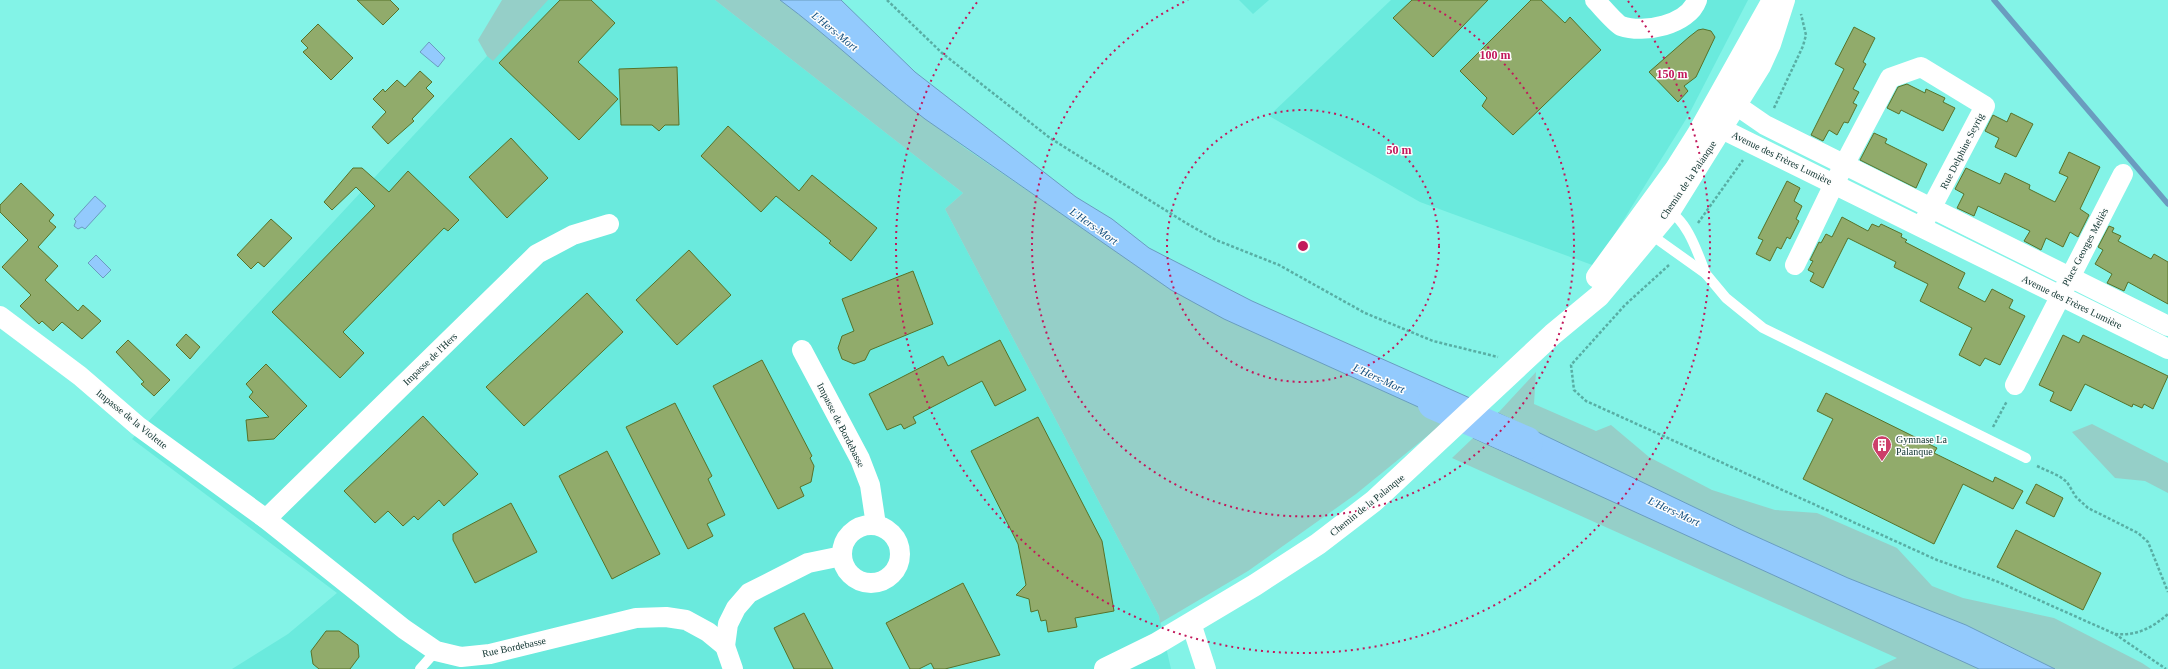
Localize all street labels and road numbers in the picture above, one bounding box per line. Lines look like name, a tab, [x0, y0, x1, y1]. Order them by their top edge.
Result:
street label: Rue Delphine Seyrig	[1938, 111, 1986, 191]
street label: Avenue des Frères Lumière	[1730, 129, 1834, 187]
street label: Chemin de la Palanque	[1658, 138, 1719, 221]
street label: Place Georges Meliès	[2060, 206, 2110, 288]
street label: Avenue des Frères Lumière	[2020, 273, 2124, 331]
street label: Impasse de l'Hers	[401, 330, 459, 388]
street label: Impasse de Bordebasse	[815, 381, 867, 470]
street label: Impasse de la Violette	[94, 387, 170, 451]
street label: Chemin de la Palanque	[1328, 471, 1407, 538]
street label: Rue Bordebasse	[481, 635, 547, 659]

